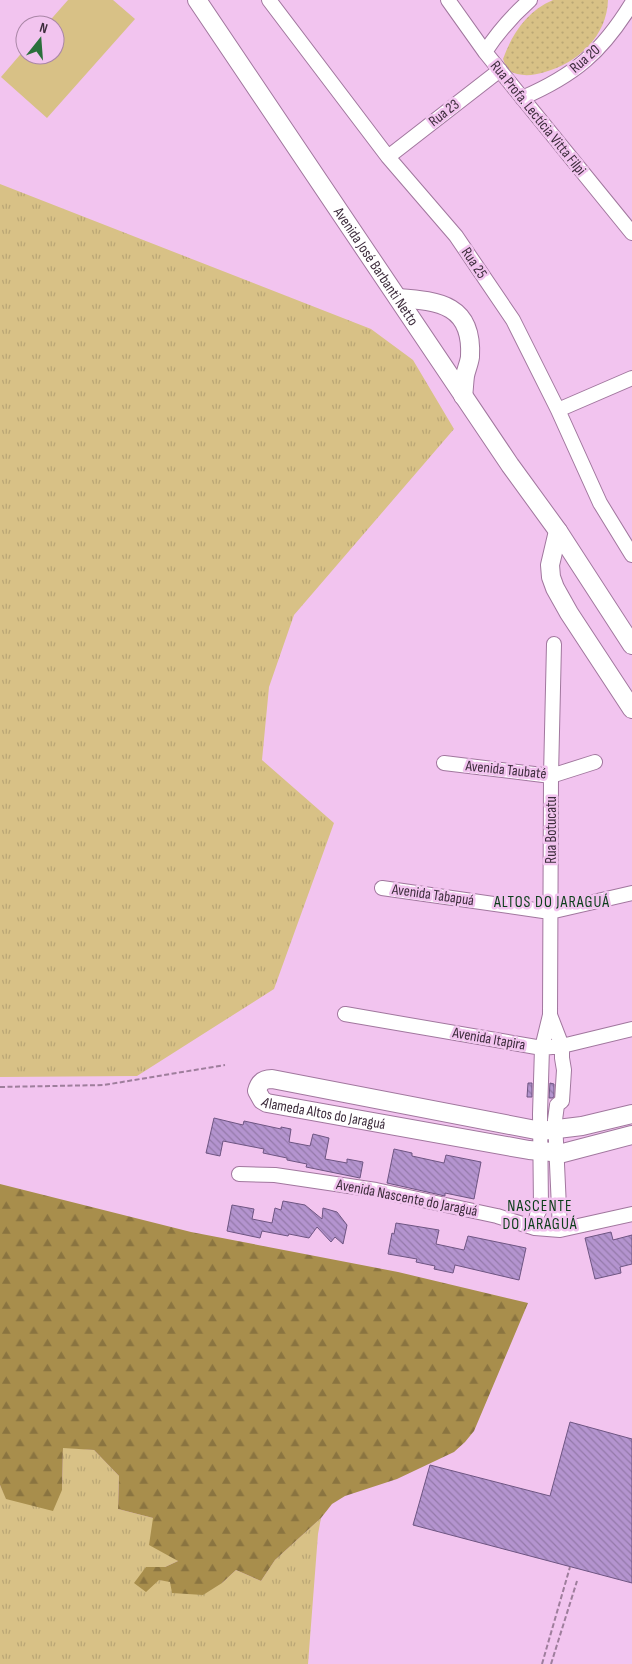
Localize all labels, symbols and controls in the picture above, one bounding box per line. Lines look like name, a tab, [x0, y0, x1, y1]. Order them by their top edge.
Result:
north arrow	[15, 15, 65, 65]
text: N	[38, 19, 50, 37]
street label: Rua 20	[566, 41, 604, 77]
street label: Rua Profa. Lectícia Vitta Filpi	[486, 57, 590, 179]
street label: Rua 23	[425, 95, 463, 131]
street label: Avenida José Barbanti Netto	[329, 203, 423, 329]
street label: Rua 25	[457, 244, 491, 282]
street label: Avenida Taubaté	[464, 756, 547, 784]
street label: Rua Botucatu	[542, 796, 561, 864]
street label: Avenida Tabapuá	[390, 880, 475, 910]
district label: ALTOS DO JARAGUÁ	[493, 893, 610, 912]
street label: Avenida Itapira	[450, 1023, 527, 1055]
street label: Alameda Altos do Jaraguá	[257, 1092, 387, 1134]
street label: Avenida Nascente do Jaraguá	[334, 1175, 479, 1221]
district label: NASCENTE DO JARAGUÁ	[502, 1197, 578, 1234]

